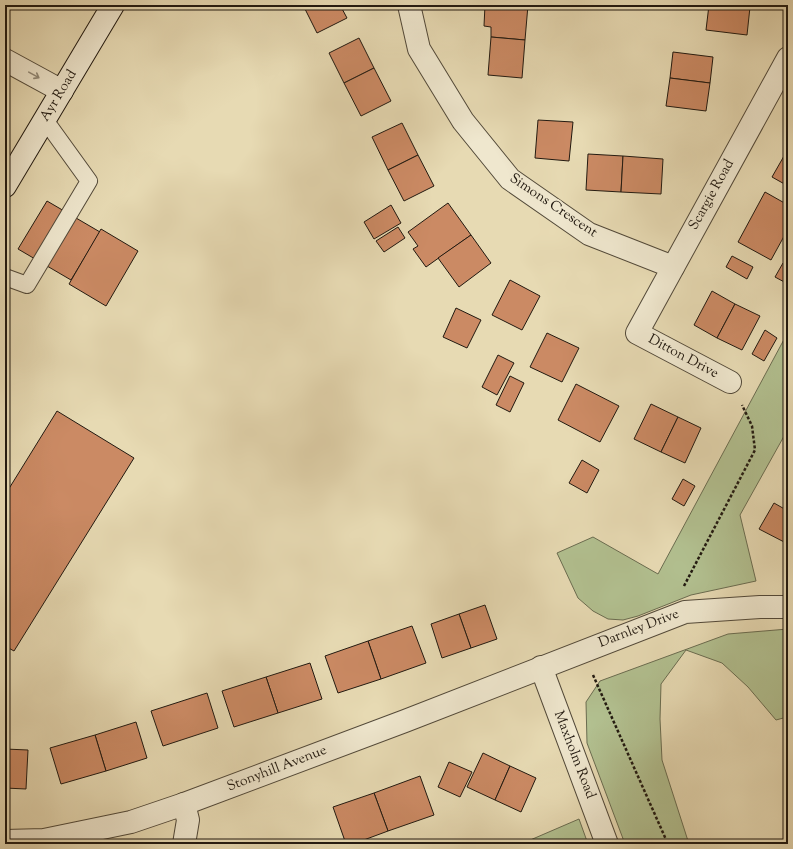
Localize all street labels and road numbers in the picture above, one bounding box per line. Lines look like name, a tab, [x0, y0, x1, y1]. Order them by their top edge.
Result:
street label: Ayr Road	[36, 66, 82, 126]
street label: Scargie Road	[684, 156, 740, 234]
street label: Simons Crescent	[505, 169, 601, 243]
street label: Ditton Drive	[644, 330, 722, 384]
street label: Darnley Drive	[596, 605, 682, 653]
street label: Maxholm Road	[548, 708, 600, 802]
street label: Stonyhill Avenue	[224, 741, 330, 797]

